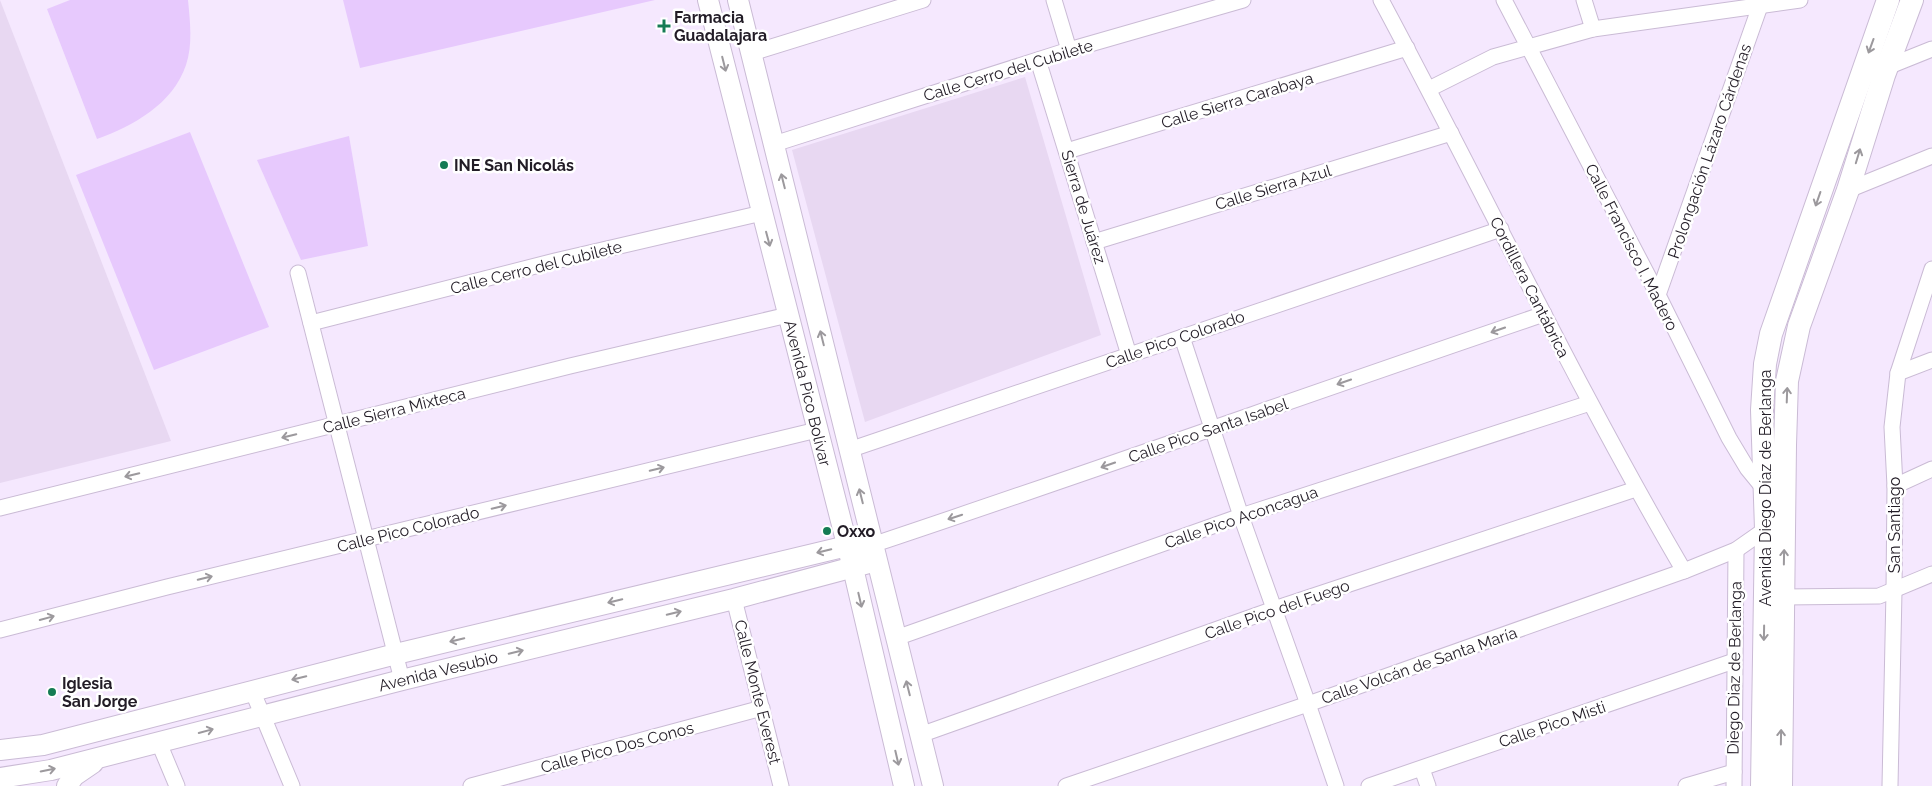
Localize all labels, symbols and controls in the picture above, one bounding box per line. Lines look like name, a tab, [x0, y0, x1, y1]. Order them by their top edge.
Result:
place label: Farmacia Guadalajara	[674, 8, 767, 45]
marker: Farmacia Guadalajara	[658, 20, 670, 32]
street label: Calle Cerro del Cubilete	[921, 36, 1095, 105]
one-way arrow	[1866, 38, 1875, 53]
street label: Prolongación Lázaro Cárdenas	[1664, 41, 1755, 261]
one-way arrow	[720, 56, 729, 72]
street label: Calle Sierra Carabaya	[1159, 68, 1315, 133]
street label: Sierra de Juárez	[1057, 148, 1110, 266]
one-way arrow	[1854, 149, 1864, 165]
place label: INE San Nicolás	[454, 156, 574, 175]
marker: INE San Nicolás	[438, 159, 450, 171]
street label: Calle Sierra Azul	[1213, 161, 1334, 214]
street label: Calle Francisco I. Madero	[1581, 161, 1682, 334]
one-way arrow	[778, 173, 787, 189]
one-way arrow	[1812, 191, 1822, 207]
street label: Cordillera Cantábrica	[1486, 214, 1573, 361]
one-way arrow	[764, 230, 774, 246]
street label: Calle Cerro del Cubilete	[448, 237, 624, 298]
street label: Calle Pico Colorado	[1103, 307, 1247, 372]
street label: Avenida Pico Bolívar	[780, 318, 835, 469]
one-way arrow	[1490, 325, 1506, 335]
one-way arrow	[817, 331, 826, 347]
street label: Avenida Diego Díaz de Berlanga	[1756, 370, 1775, 607]
one-way arrow	[1337, 378, 1353, 387]
street label: Calle Sierra Mixteca	[321, 384, 467, 437]
one-way arrow	[1782, 387, 1791, 403]
street label: Calle Pico Santa Isabel	[1126, 394, 1291, 467]
one-way arrow	[282, 432, 298, 441]
one-way arrow	[1101, 461, 1117, 470]
one-way arrow	[648, 464, 664, 473]
one-way arrow	[124, 471, 140, 480]
street label: San Santiago	[1885, 477, 1904, 573]
street label: Calle Pico Aconcagua	[1162, 482, 1320, 553]
one-way arrow	[856, 489, 865, 505]
one-way arrow	[490, 502, 506, 511]
street label: Calle Pico Colorado	[335, 503, 481, 556]
one-way arrow	[947, 513, 963, 523]
place label: Oxxo	[837, 522, 876, 541]
marker: Oxxo	[821, 525, 833, 537]
one-way arrow	[817, 547, 833, 556]
one-way arrow	[1779, 550, 1789, 566]
one-way arrow	[196, 573, 212, 582]
street label: Calle Pico del Fuego	[1202, 576, 1352, 643]
street label: Diego Diaz de Berlanga	[1723, 581, 1746, 755]
one-way arrow	[856, 591, 865, 607]
one-way arrow	[608, 597, 624, 606]
one-way arrow	[665, 608, 681, 618]
one-way arrow	[39, 613, 55, 622]
street label: Calle Monte Everest	[730, 618, 785, 767]
street label: Calle Volcán de Santa María	[1319, 623, 1519, 708]
one-way arrow	[1759, 624, 1769, 641]
one-way arrow	[450, 635, 466, 645]
street label: Avenida Vesubio	[377, 647, 500, 695]
one-way arrow	[507, 647, 523, 656]
place label: Iglesia San Jorge	[62, 674, 138, 711]
one-way arrow	[292, 674, 308, 684]
one-way arrow	[903, 680, 912, 696]
marker: Iglesia San Jorge	[46, 686, 58, 698]
street label: Calle Pico Misti	[1496, 697, 1608, 752]
street label: Calle Pico Dos Conos	[539, 718, 696, 777]
one-way arrow	[197, 725, 213, 735]
one-way arrow	[1776, 730, 1786, 746]
one-way arrow	[893, 749, 902, 765]
one-way arrow	[40, 765, 56, 774]

